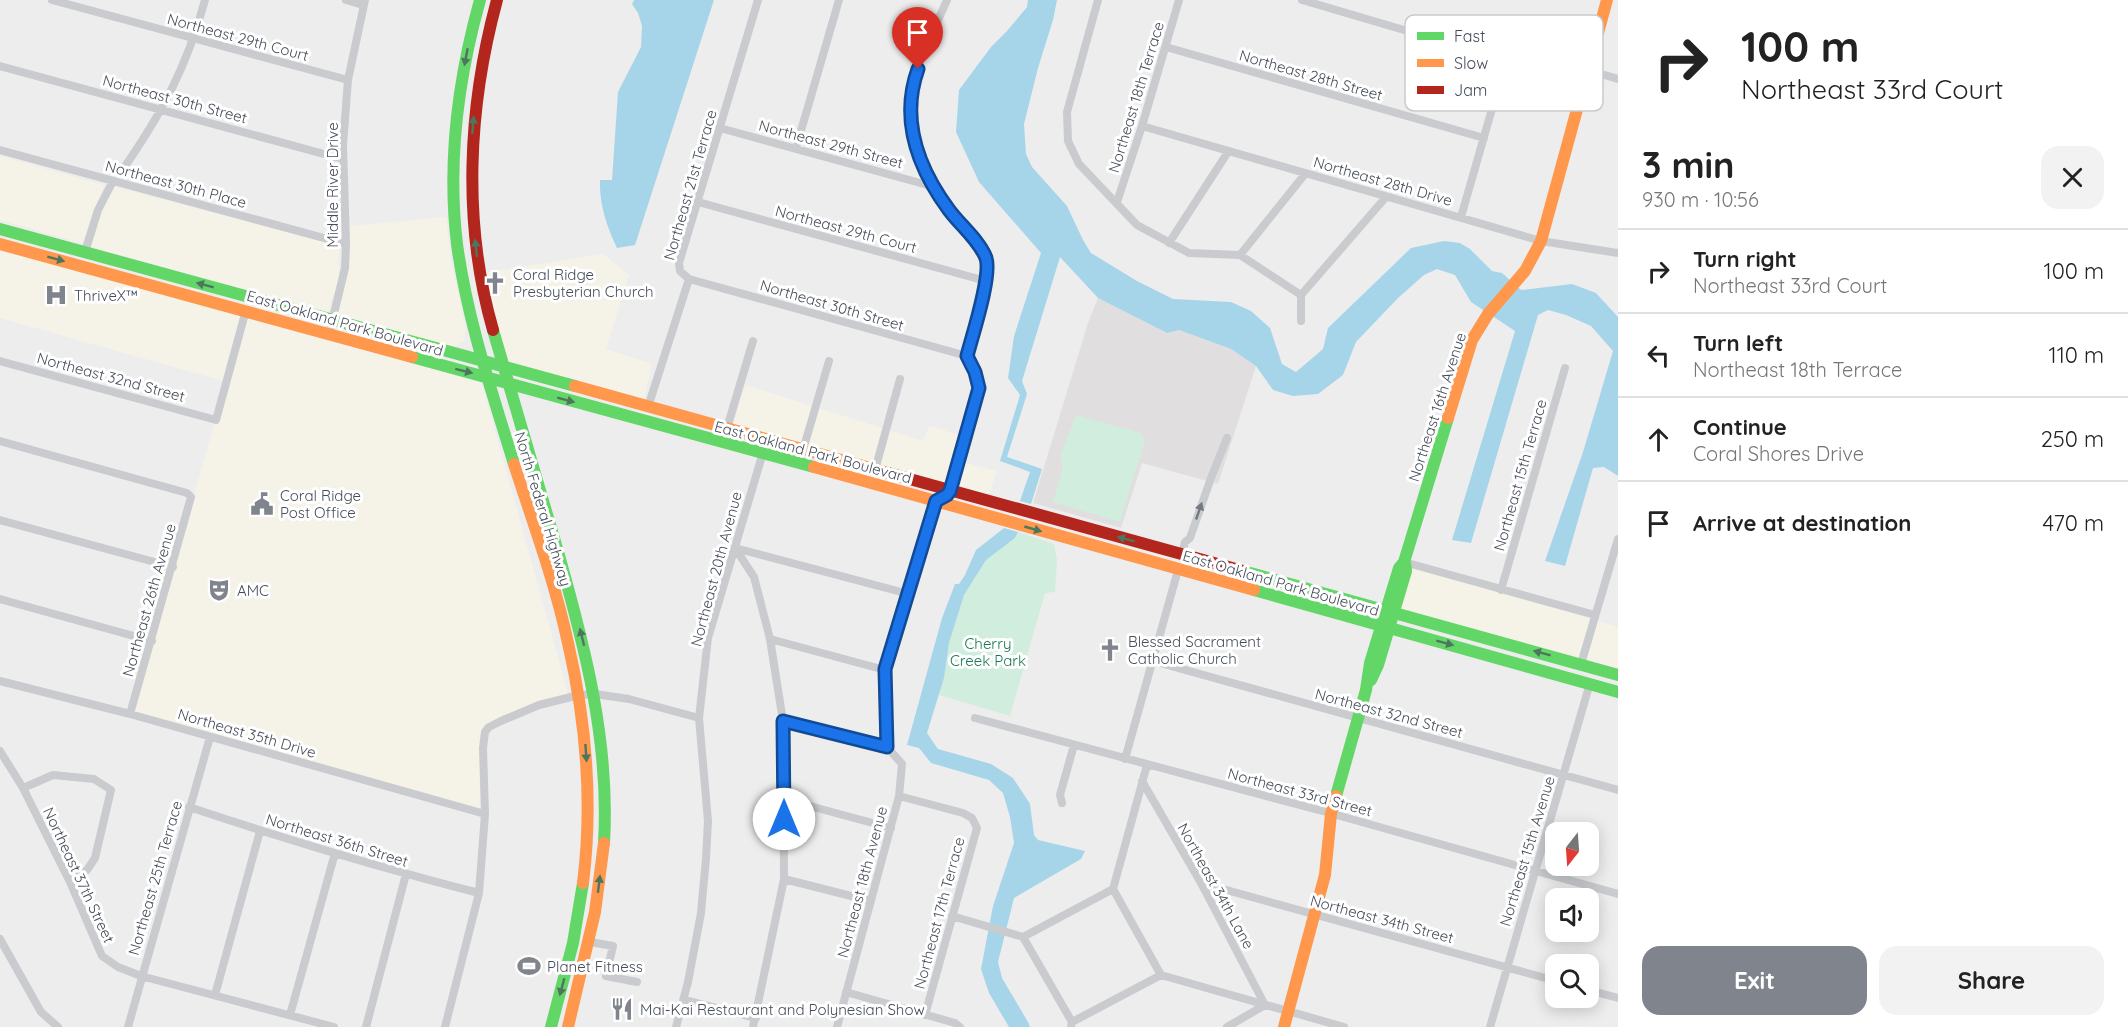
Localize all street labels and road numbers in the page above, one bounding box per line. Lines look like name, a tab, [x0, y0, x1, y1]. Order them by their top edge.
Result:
street label: Northeast 29th Court	[165, 9, 311, 65]
street label: Northeast 18th Terrace	[1104, 19, 1168, 175]
street label: Northeast 28th Street	[1237, 45, 1385, 105]
street label: Northeast 30th Street	[101, 71, 249, 127]
street label: Northeast 21st Terrace	[659, 108, 721, 262]
street label: Northeast 29th Street	[757, 116, 905, 172]
street label: Middle River Drive	[323, 122, 342, 248]
street label: Northeast 28th Drive	[1311, 152, 1455, 210]
street label: Northeast 30th Place	[103, 156, 249, 212]
street label: Northeast 29th Court	[773, 201, 919, 257]
street label: Northeast 30th Street	[758, 275, 906, 335]
street label: East Oakland Park Boulevard	[245, 286, 445, 360]
street label: Northeast 16th Avenue	[1404, 330, 1470, 484]
street label: Northeast 32nd Street	[35, 348, 187, 406]
street label: Northeast 15th Terrace	[1489, 397, 1551, 553]
street label: East Oakland Park Boulevard	[712, 417, 914, 487]
street label: North Federal Highway	[510, 429, 576, 589]
street label: Northeast 20th Avenue	[686, 490, 746, 648]
street label: Northeast 26th Avenue	[118, 521, 180, 679]
street label: East Oakland Park Boulevard	[1181, 546, 1381, 620]
street label: Northeast 32nd Street	[1313, 684, 1465, 742]
street label: Northeast 35th Drive	[176, 704, 318, 762]
street label: Northeast 33rd Street	[1226, 764, 1374, 820]
street label: Northeast 15th Avenue	[1495, 774, 1559, 928]
street label: Northeast 25th Terrace	[124, 799, 186, 957]
street label: Northeast 37th Street	[39, 804, 119, 946]
street label: Northeast 18th Avenue	[833, 804, 891, 960]
street label: Northeast 36th Street	[264, 809, 410, 871]
street label: Northeast 34th Lane	[1174, 820, 1258, 952]
street label: Northeast 17th Terrace	[910, 835, 968, 991]
street label: Northeast 34th Street	[1308, 891, 1456, 947]

